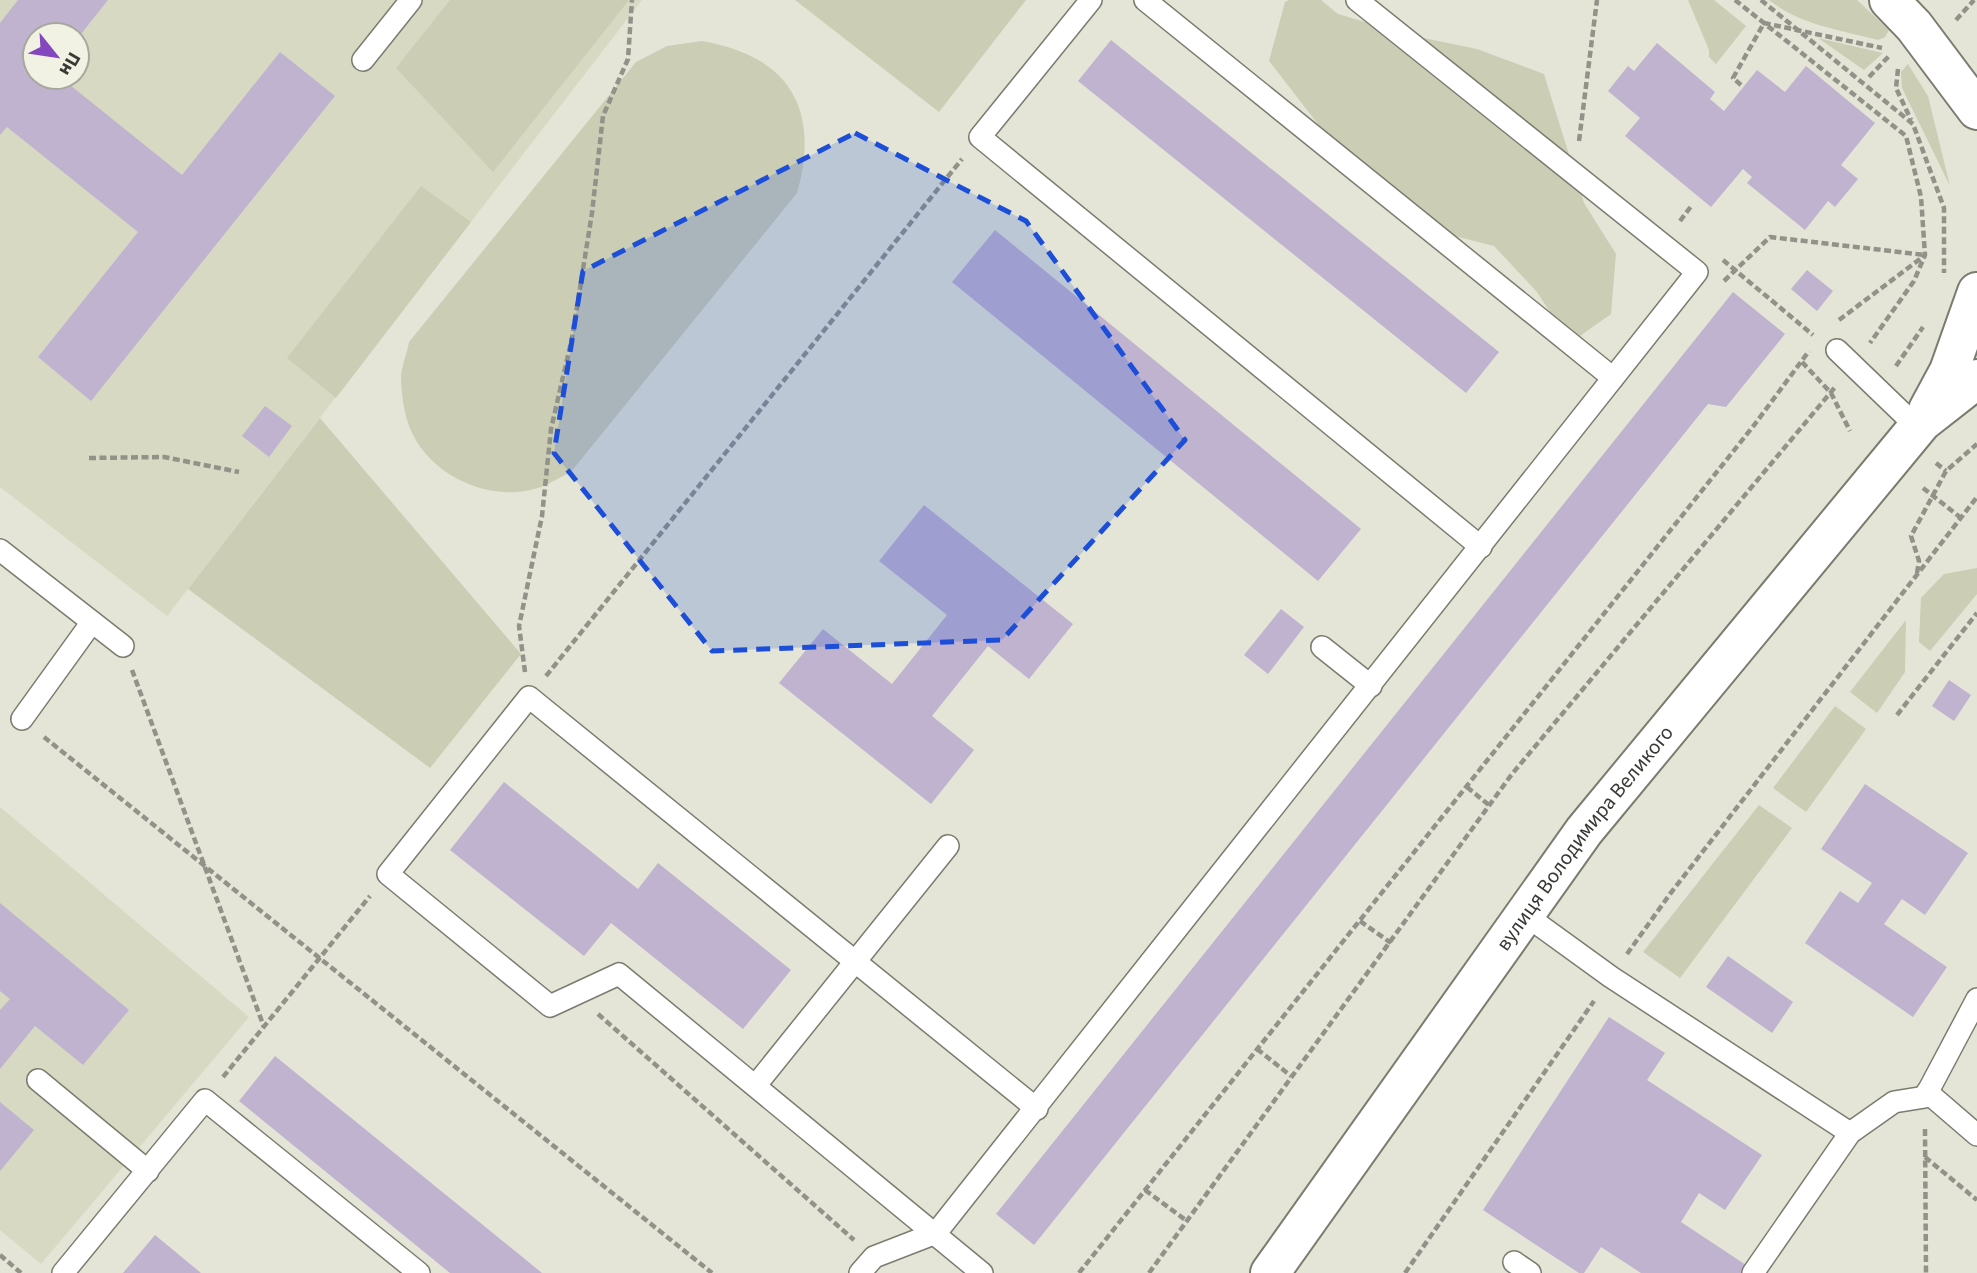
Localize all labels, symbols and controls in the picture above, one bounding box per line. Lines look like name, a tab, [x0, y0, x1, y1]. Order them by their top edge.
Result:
north arrow	[21, 21, 91, 91]
text: Пн	[52, 47, 87, 81]
street label: вулиця Володимира Великого	[1489, 719, 1681, 957]

